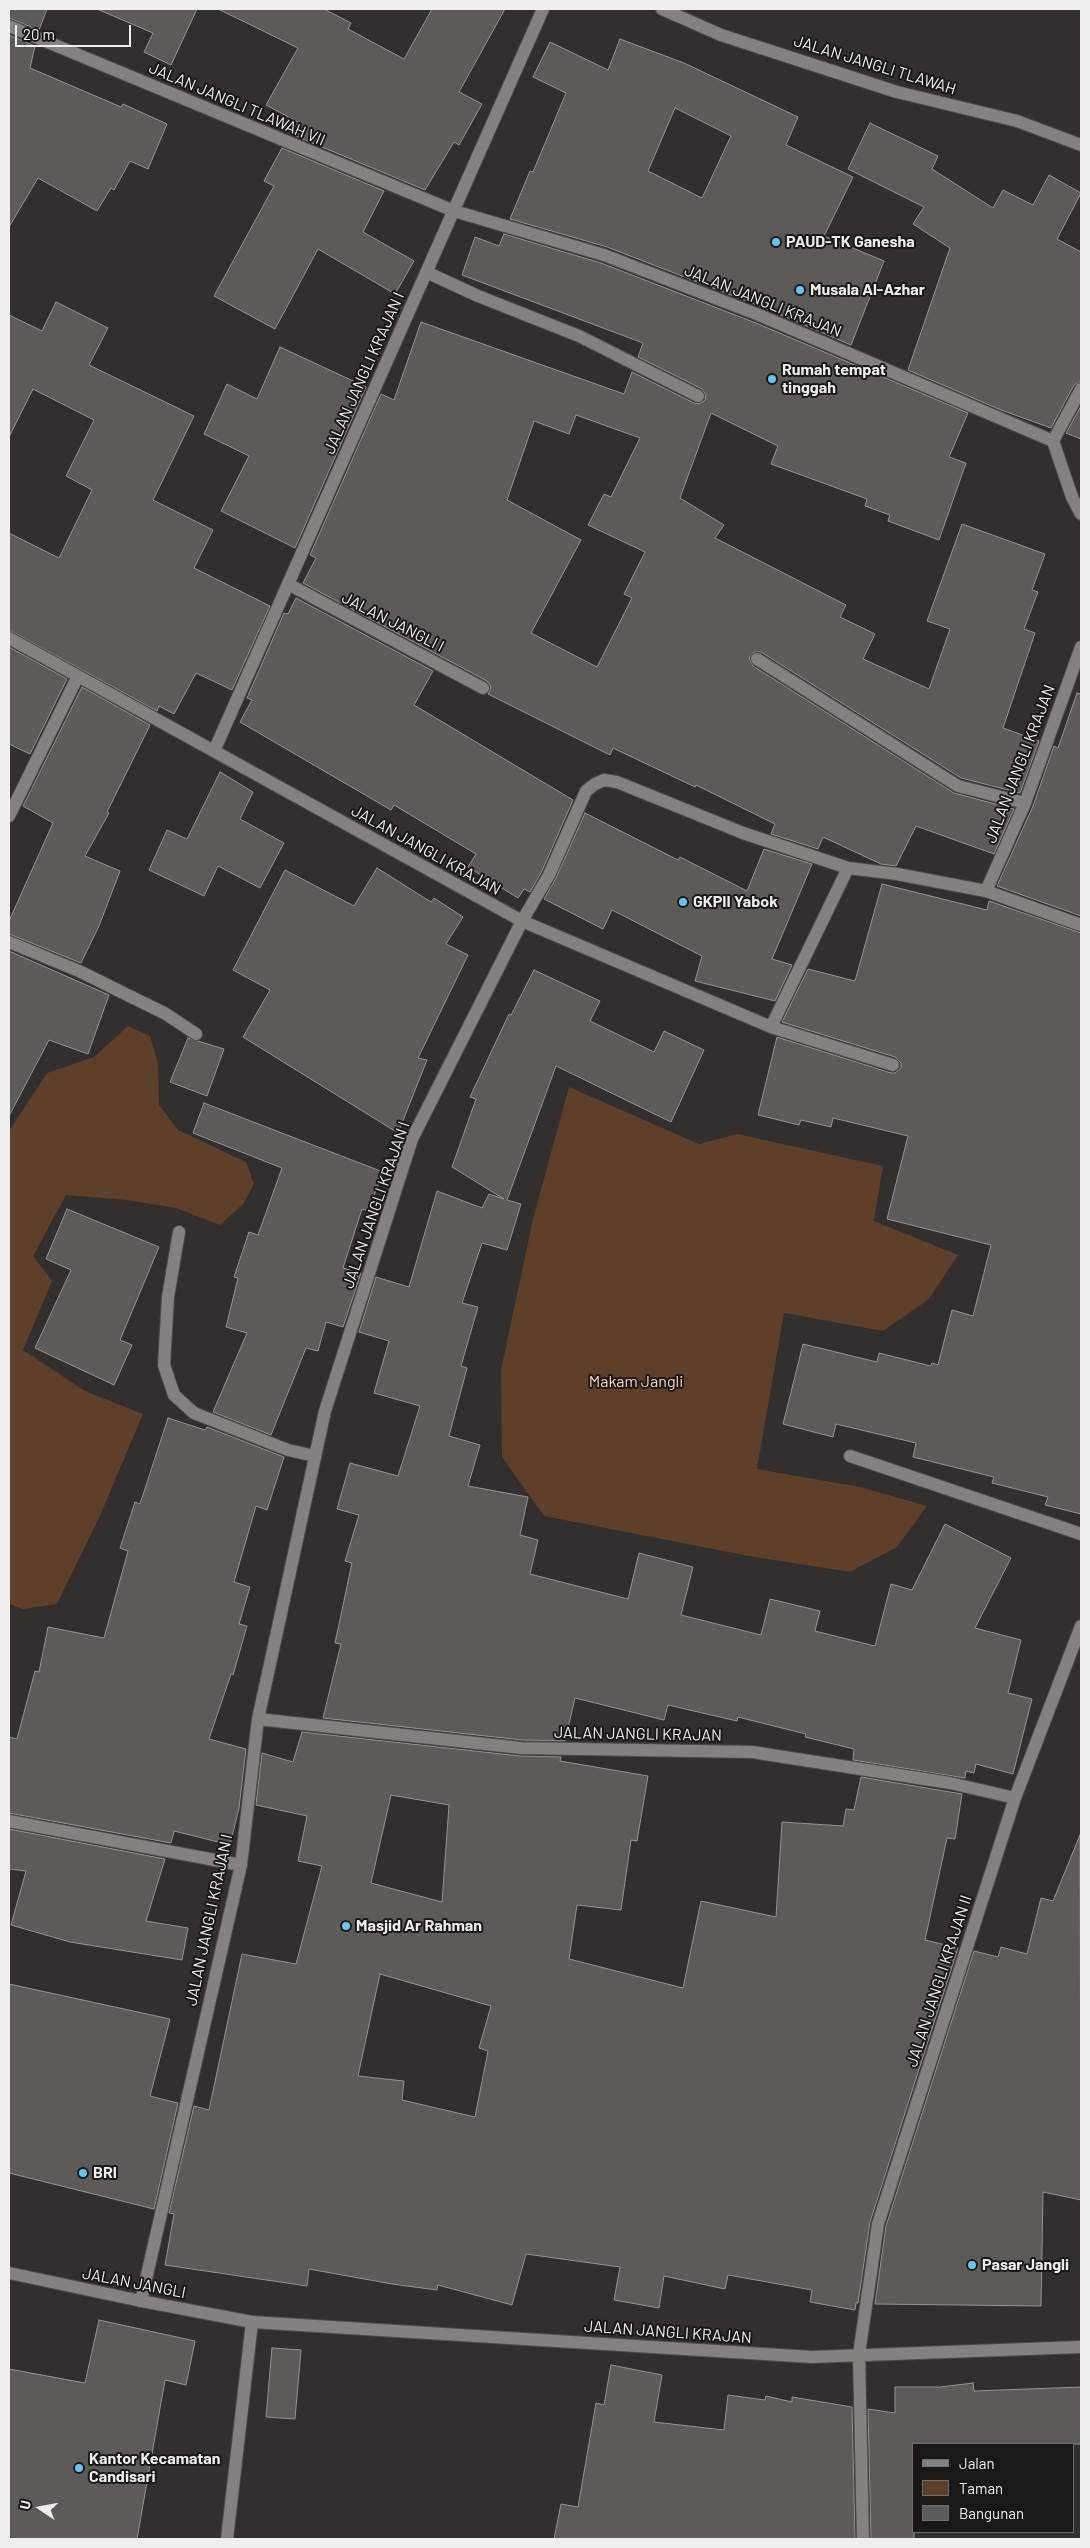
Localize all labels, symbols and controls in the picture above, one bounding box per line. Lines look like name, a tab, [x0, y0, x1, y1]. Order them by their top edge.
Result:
scale bar	[18, 15, 134, 47]
text: 20 m	[23, 25, 55, 43]
street label: JALAN JANGLI TLAWAH	[792, 31, 958, 99]
street label: JALAN JANGLI TLAWAH VII	[146, 58, 328, 150]
place label: PAUD-TK Ganesha	[786, 232, 915, 252]
marker: PAUD-TK Ganesha	[770, 236, 782, 248]
street label: JALAN JANGLI KRAJAN	[682, 261, 844, 341]
place label: Musala Al-Azhar	[810, 280, 925, 300]
marker: Musala Al-Azhar	[794, 284, 806, 296]
street label: JALAN JANGLI KRAJAN I	[320, 289, 408, 457]
place label: Rumah tempat tinggah	[782, 360, 886, 398]
marker: Rumah tempat tinggah	[766, 373, 778, 385]
street label: JALAN JANGLI I	[339, 588, 447, 656]
street label: JALAN JANGLI KRAJAN	[981, 682, 1059, 846]
street label: JALAN JANGLI KRAJAN	[348, 801, 504, 899]
place label: GKPII Yabok	[693, 892, 778, 912]
marker: GKPII Yabok	[677, 896, 689, 908]
street label: JALAN JANGLI KRAJAN I	[338, 1119, 414, 1291]
park label: Makam Jangli	[589, 1372, 683, 1392]
street label: JALAN JANGLI KRAJAN	[554, 1723, 722, 1745]
street label: JALAN JANGLI KRAJAN I	[181, 1832, 237, 2008]
street label: JALAN JANGLI KRAJAN II	[902, 1893, 976, 2069]
place label: Masjid Ar Rahman	[356, 1916, 482, 1936]
marker: Masjid Ar Rahman	[340, 1920, 352, 1932]
place label: BRI	[93, 2163, 117, 2183]
marker: BRI	[77, 2167, 89, 2179]
place label: Pasar Jangli	[982, 2255, 1069, 2275]
marker: Pasar Jangli	[966, 2259, 978, 2271]
street label: JALAN JANGLI	[81, 2264, 187, 2302]
street label: JALAN JANGLI KRAJAN	[584, 2317, 752, 2347]
legend	[912, 2443, 1075, 2533]
place label: Kantor Kecamatan Candisari	[89, 2449, 221, 2487]
text: Jalan	[959, 2454, 995, 2472]
marker: Kantor Kecamatan Candisari	[73, 2462, 85, 2474]
text: Taman	[959, 2479, 1003, 2497]
north arrow	[15, 2483, 65, 2533]
text: U	[16, 2499, 34, 2511]
text: Bangunan	[959, 2504, 1024, 2522]

